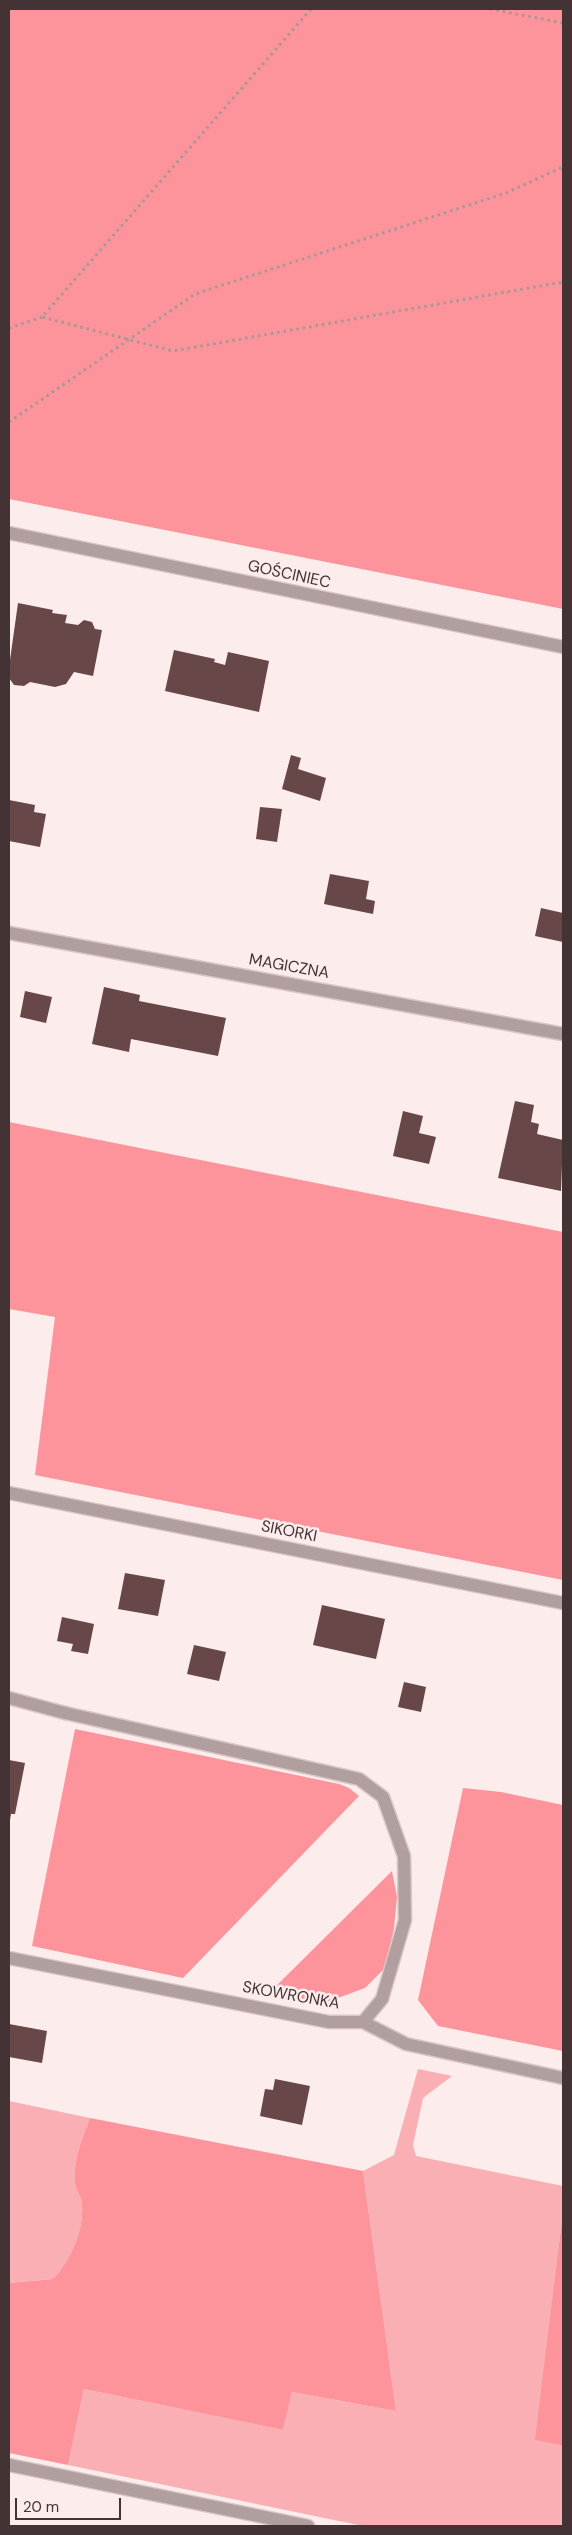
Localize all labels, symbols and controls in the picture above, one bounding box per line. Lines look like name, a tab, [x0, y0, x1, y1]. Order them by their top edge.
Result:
street label: GOŚCINIEC	[246, 557, 332, 593]
street label: MAGICZNA	[247, 951, 331, 983]
street label: SIKORKI	[259, 1517, 319, 1547]
street label: SKOWRONKA	[241, 1978, 341, 2014]
scale bar	[18, 2488, 124, 2520]
text: 20 m	[23, 2497, 59, 2517]

